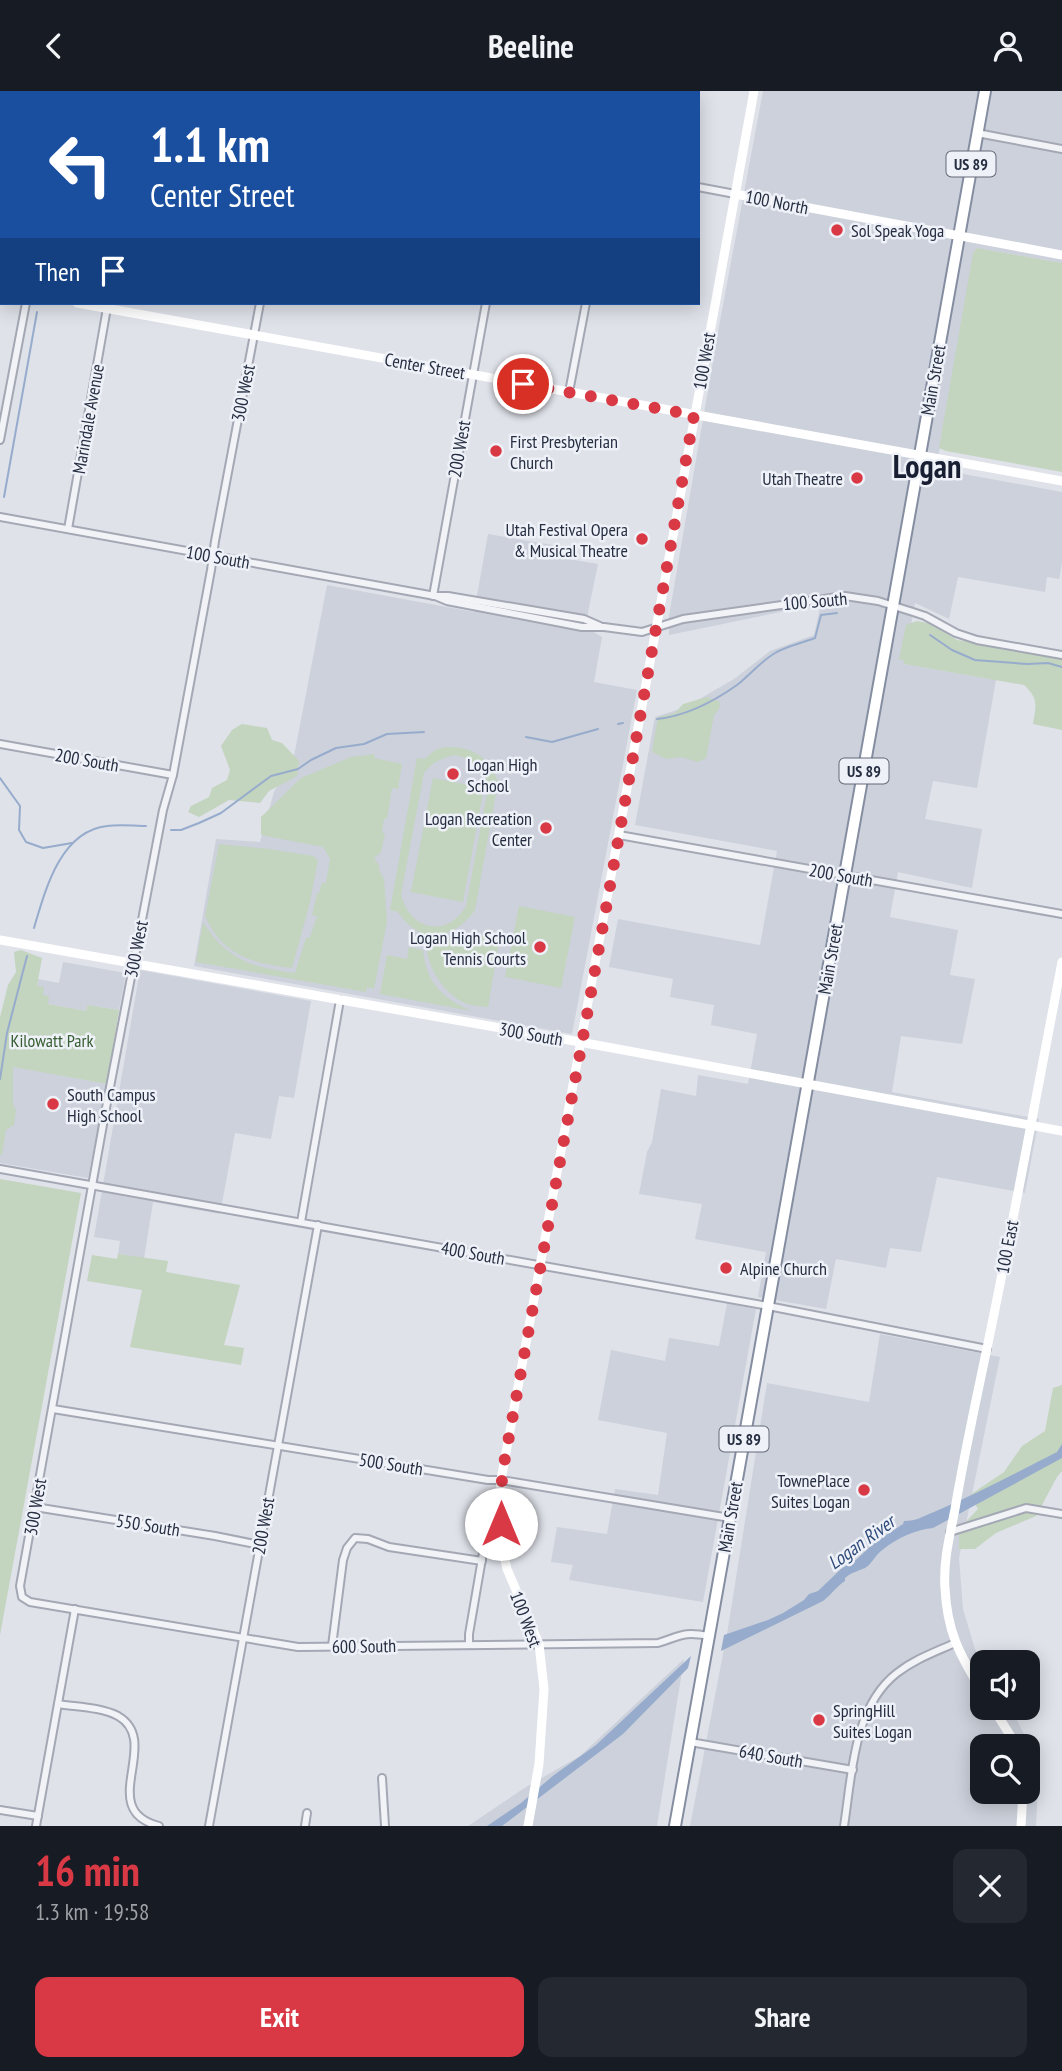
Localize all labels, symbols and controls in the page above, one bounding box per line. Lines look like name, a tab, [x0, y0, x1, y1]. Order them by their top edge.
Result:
text: Beeline	[488, 25, 574, 67]
icon: back	[35, 27, 73, 65]
icon: person	[989, 27, 1027, 65]
text: 1.1 km	[150, 112, 270, 176]
icon: left	[35, 119, 126, 210]
road number: US 89	[946, 151, 996, 177]
text: Center Street	[150, 174, 295, 216]
street label: 100 North	[743, 185, 811, 219]
place label: Sol Speak Yoga	[851, 219, 944, 242]
marker: Sol Speak Yoga	[829, 222, 845, 238]
icon: arrive	[94, 252, 132, 290]
text: Then	[35, 255, 80, 288]
street label: 100 West	[688, 331, 720, 391]
street label: Main Street	[915, 343, 951, 417]
street label: Center Street	[383, 348, 467, 384]
pin	[493, 354, 553, 414]
street label: Marindale Avenue	[67, 362, 109, 476]
street label: 300 West	[226, 362, 260, 424]
icon: arrive	[504, 365, 542, 403]
street label: 200 West	[443, 419, 475, 479]
place label: First Presbyterian Church	[510, 430, 618, 474]
marker: First Presbyterian Church	[488, 443, 504, 459]
district label: Logan	[893, 445, 961, 487]
place label: Utah Theatre	[762, 467, 843, 490]
marker: Utah Theatre	[849, 470, 865, 486]
place label: Utah Festival Opera & Musical Theatre	[505, 518, 628, 562]
marker: Utah Festival Opera & Musical Theatre	[634, 531, 650, 547]
street label: 100 South	[184, 540, 252, 574]
street label: 100 South	[782, 587, 848, 615]
street label: 200 South	[53, 743, 121, 777]
place label: Logan High School	[467, 753, 537, 797]
road number: US 89	[840, 758, 888, 783]
marker: Logan High School	[445, 766, 461, 782]
place label: Logan Recreation Center	[425, 807, 532, 851]
marker: Logan Recreation Center	[538, 820, 554, 836]
street label: 200 South	[807, 858, 875, 892]
street label: 300 West	[119, 918, 153, 980]
street label: Main Street	[812, 922, 848, 996]
place label: Logan High School Tennis Courts	[410, 926, 527, 970]
marker: Logan High School Tennis Courts	[532, 939, 548, 955]
street label: 300 South	[497, 1017, 565, 1051]
park label: Kilowatt Park	[11, 1029, 93, 1052]
place label: South Campus High School	[67, 1083, 156, 1127]
marker: South Campus High School	[45, 1096, 61, 1112]
street label: 100 East	[991, 1218, 1023, 1276]
street label: 400 South	[439, 1236, 507, 1270]
place label: Alpine Church	[740, 1257, 827, 1280]
marker: Alpine Church	[718, 1260, 734, 1276]
road number: US 89	[720, 1427, 768, 1451]
street label: 500 South	[357, 1448, 425, 1480]
place label: TownePlace Suites Logan	[771, 1469, 850, 1513]
street label: 300 West	[19, 1477, 51, 1537]
street label: Main Street	[712, 1480, 748, 1554]
marker: TownePlace Suites Logan	[856, 1482, 872, 1498]
position arrow	[464, 1487, 538, 1561]
street label: 200 West	[247, 1496, 279, 1556]
water label: Logan River	[823, 1508, 901, 1574]
street label: 550 South	[114, 1509, 182, 1541]
street label: 100 West	[505, 1588, 547, 1650]
street label: 600 South	[332, 1634, 396, 1658]
map controls	[970, 1650, 1040, 1804]
button: sound	[970, 1650, 1040, 1720]
place label: SpringHill Suites Logan	[833, 1699, 912, 1743]
marker: SpringHill Suites Logan	[811, 1712, 827, 1728]
button: search	[970, 1734, 1040, 1804]
street label: 640 South	[737, 1739, 805, 1773]
text: 16 min	[35, 1843, 140, 1898]
button: close	[953, 1849, 1027, 1923]
text: 1.3 km · 19:58	[35, 1897, 149, 1926]
button: Exit	[35, 1977, 524, 2057]
button: Share	[538, 1977, 1027, 2057]

